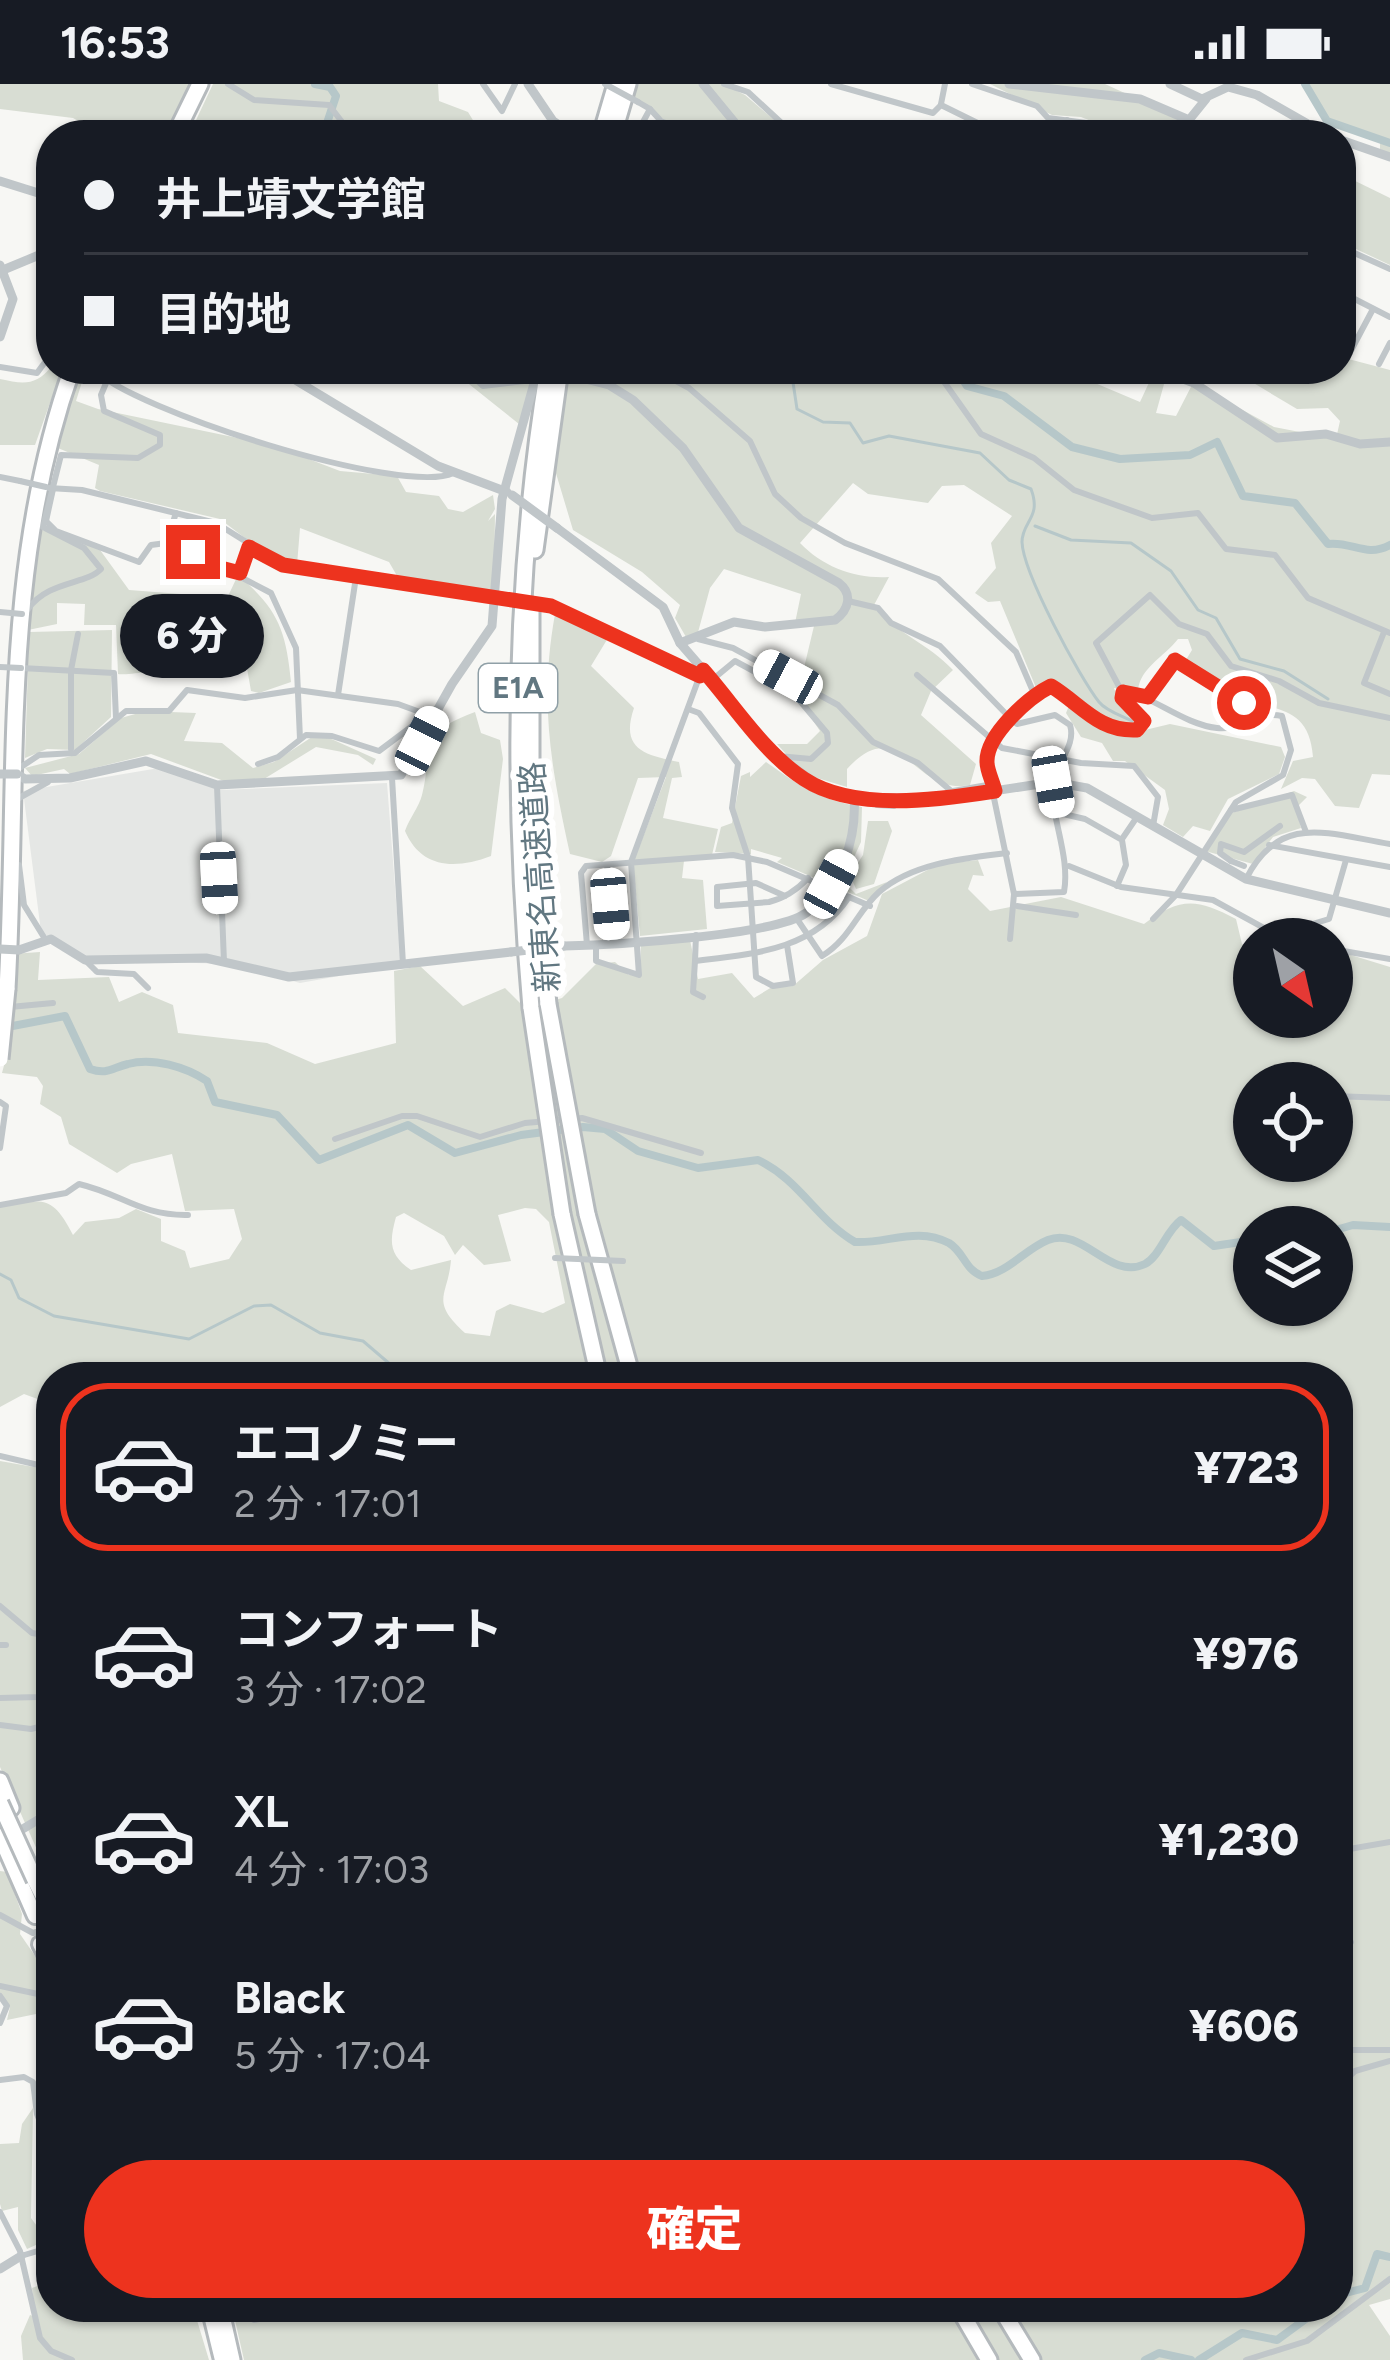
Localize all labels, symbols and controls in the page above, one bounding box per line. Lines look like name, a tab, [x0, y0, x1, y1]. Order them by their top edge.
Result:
text: 16:53	[60, 15, 170, 69]
text: 井上靖文学館	[156, 172, 426, 226]
text: 目的地	[156, 287, 291, 341]
route end	[166, 525, 220, 579]
callout: 6 分	[121, 594, 265, 678]
text: 6 分	[157, 612, 227, 659]
car	[748, 644, 828, 710]
road number: E1A	[479, 664, 557, 712]
route start	[1217, 676, 1271, 730]
car	[390, 701, 454, 781]
car	[1029, 743, 1077, 821]
street label: 新東名高速道路	[512, 760, 567, 994]
car	[199, 841, 239, 915]
car	[798, 844, 864, 924]
car	[589, 867, 631, 941]
north arrow	[1233, 918, 1353, 1038]
map controls	[1233, 918, 1353, 1326]
button: locate	[1233, 1062, 1353, 1182]
button: layers	[1233, 1206, 1353, 1326]
icon: car	[90, 1413, 198, 1521]
text: エコノミー	[234, 1416, 459, 1470]
text: ¥723	[1194, 1440, 1299, 1494]
text: 2 分 · 17:01	[234, 1480, 422, 1527]
icon: car	[90, 1599, 198, 1707]
text: コンフォート	[234, 1602, 503, 1656]
text: ¥976	[1193, 1626, 1299, 1680]
text: 3 分 · 17:02	[234, 1666, 427, 1713]
text: XL	[234, 1784, 289, 1838]
icon: car	[90, 1785, 198, 1893]
text: ¥1,230	[1159, 1812, 1299, 1866]
text: 4 分 · 17:03	[234, 1846, 429, 1893]
text: Black	[234, 1970, 345, 2024]
icon: car	[90, 1971, 198, 2079]
text: ¥606	[1189, 1998, 1299, 2052]
text: 5 分 · 17:04	[234, 2032, 430, 2079]
button: 確定	[84, 2160, 1305, 2298]

